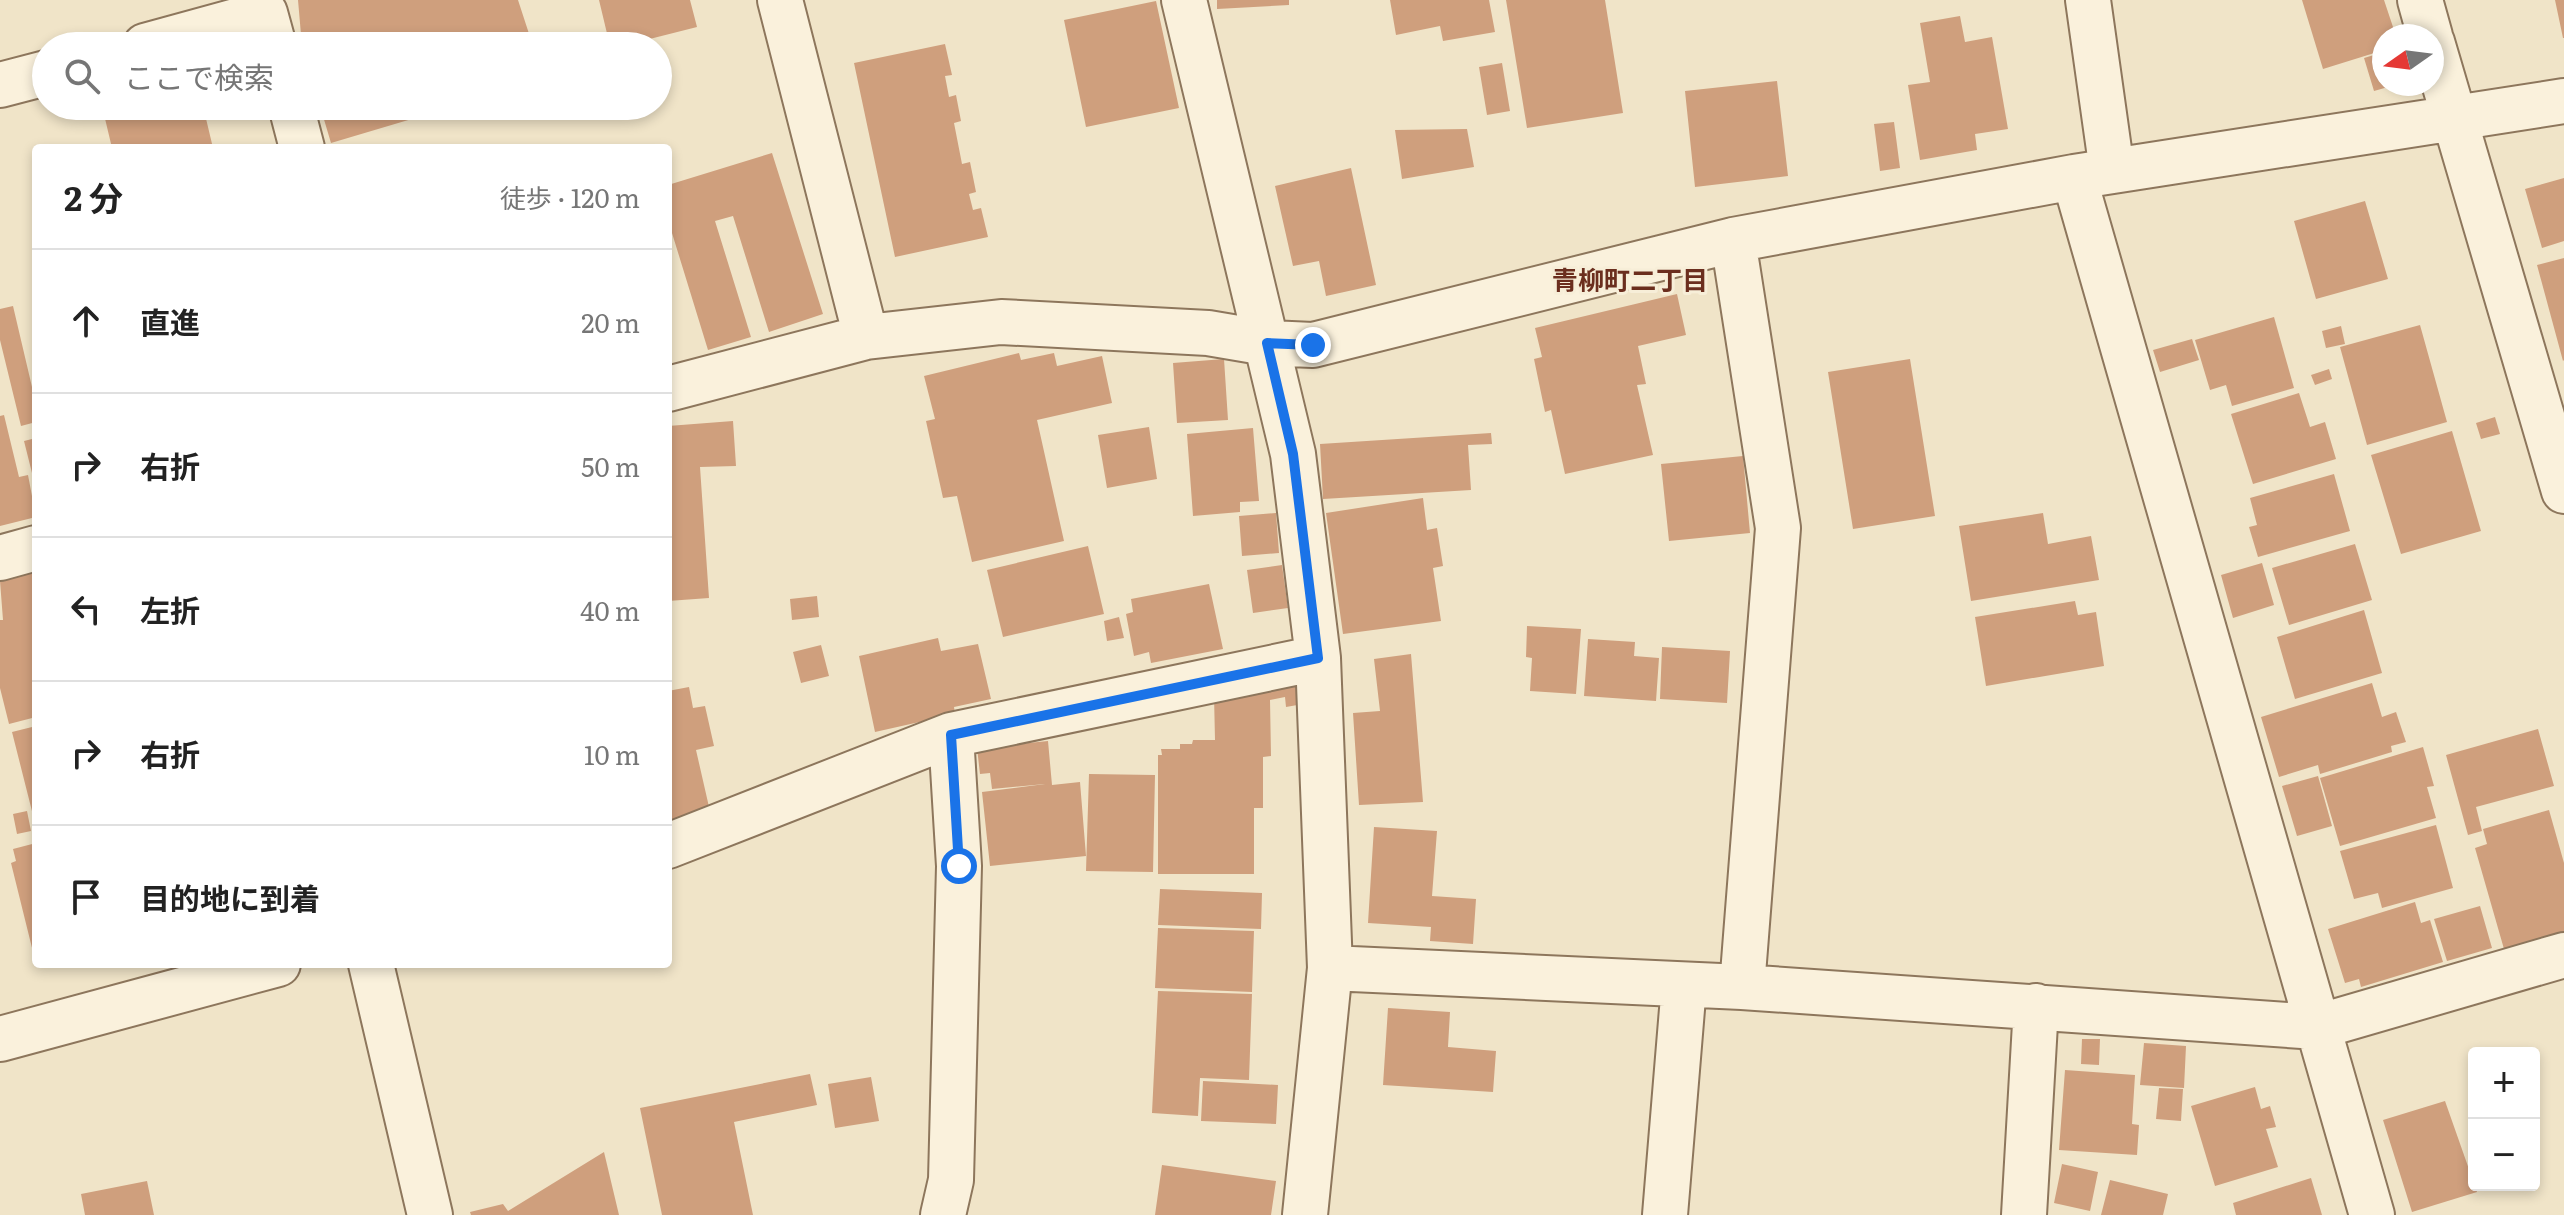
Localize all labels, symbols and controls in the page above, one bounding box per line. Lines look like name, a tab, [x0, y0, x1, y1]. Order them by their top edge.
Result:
north arrow	[2372, 24, 2444, 96]
search box	[32, 32, 672, 120]
icon: search	[60, 54, 104, 98]
text: ここで検索	[124, 54, 274, 98]
text: 2 分	[64, 171, 123, 221]
text: 徒歩 · 120 m	[500, 177, 640, 216]
district label: 青柳町二丁目	[1552, 259, 1708, 298]
icon: ahead	[64, 299, 108, 343]
text: 直進	[140, 299, 200, 343]
text: 20 m	[581, 302, 640, 341]
route end	[1295, 327, 1331, 363]
icon: right	[64, 443, 108, 487]
text: 右折	[140, 443, 200, 487]
text: 50 m	[581, 446, 640, 485]
icon: left	[64, 587, 108, 631]
text: 左折	[140, 587, 200, 631]
text: 40 m	[580, 590, 640, 629]
icon: right	[64, 731, 108, 775]
text: 右折	[140, 731, 200, 775]
text: 10 m	[584, 734, 640, 773]
route start	[941, 848, 977, 884]
icon: arrive	[64, 875, 108, 919]
text: 目的地に到着	[140, 875, 320, 919]
map controls	[2468, 1047, 2540, 1191]
button: +	[2468, 1047, 2540, 1119]
button: −	[2468, 1119, 2540, 1191]

